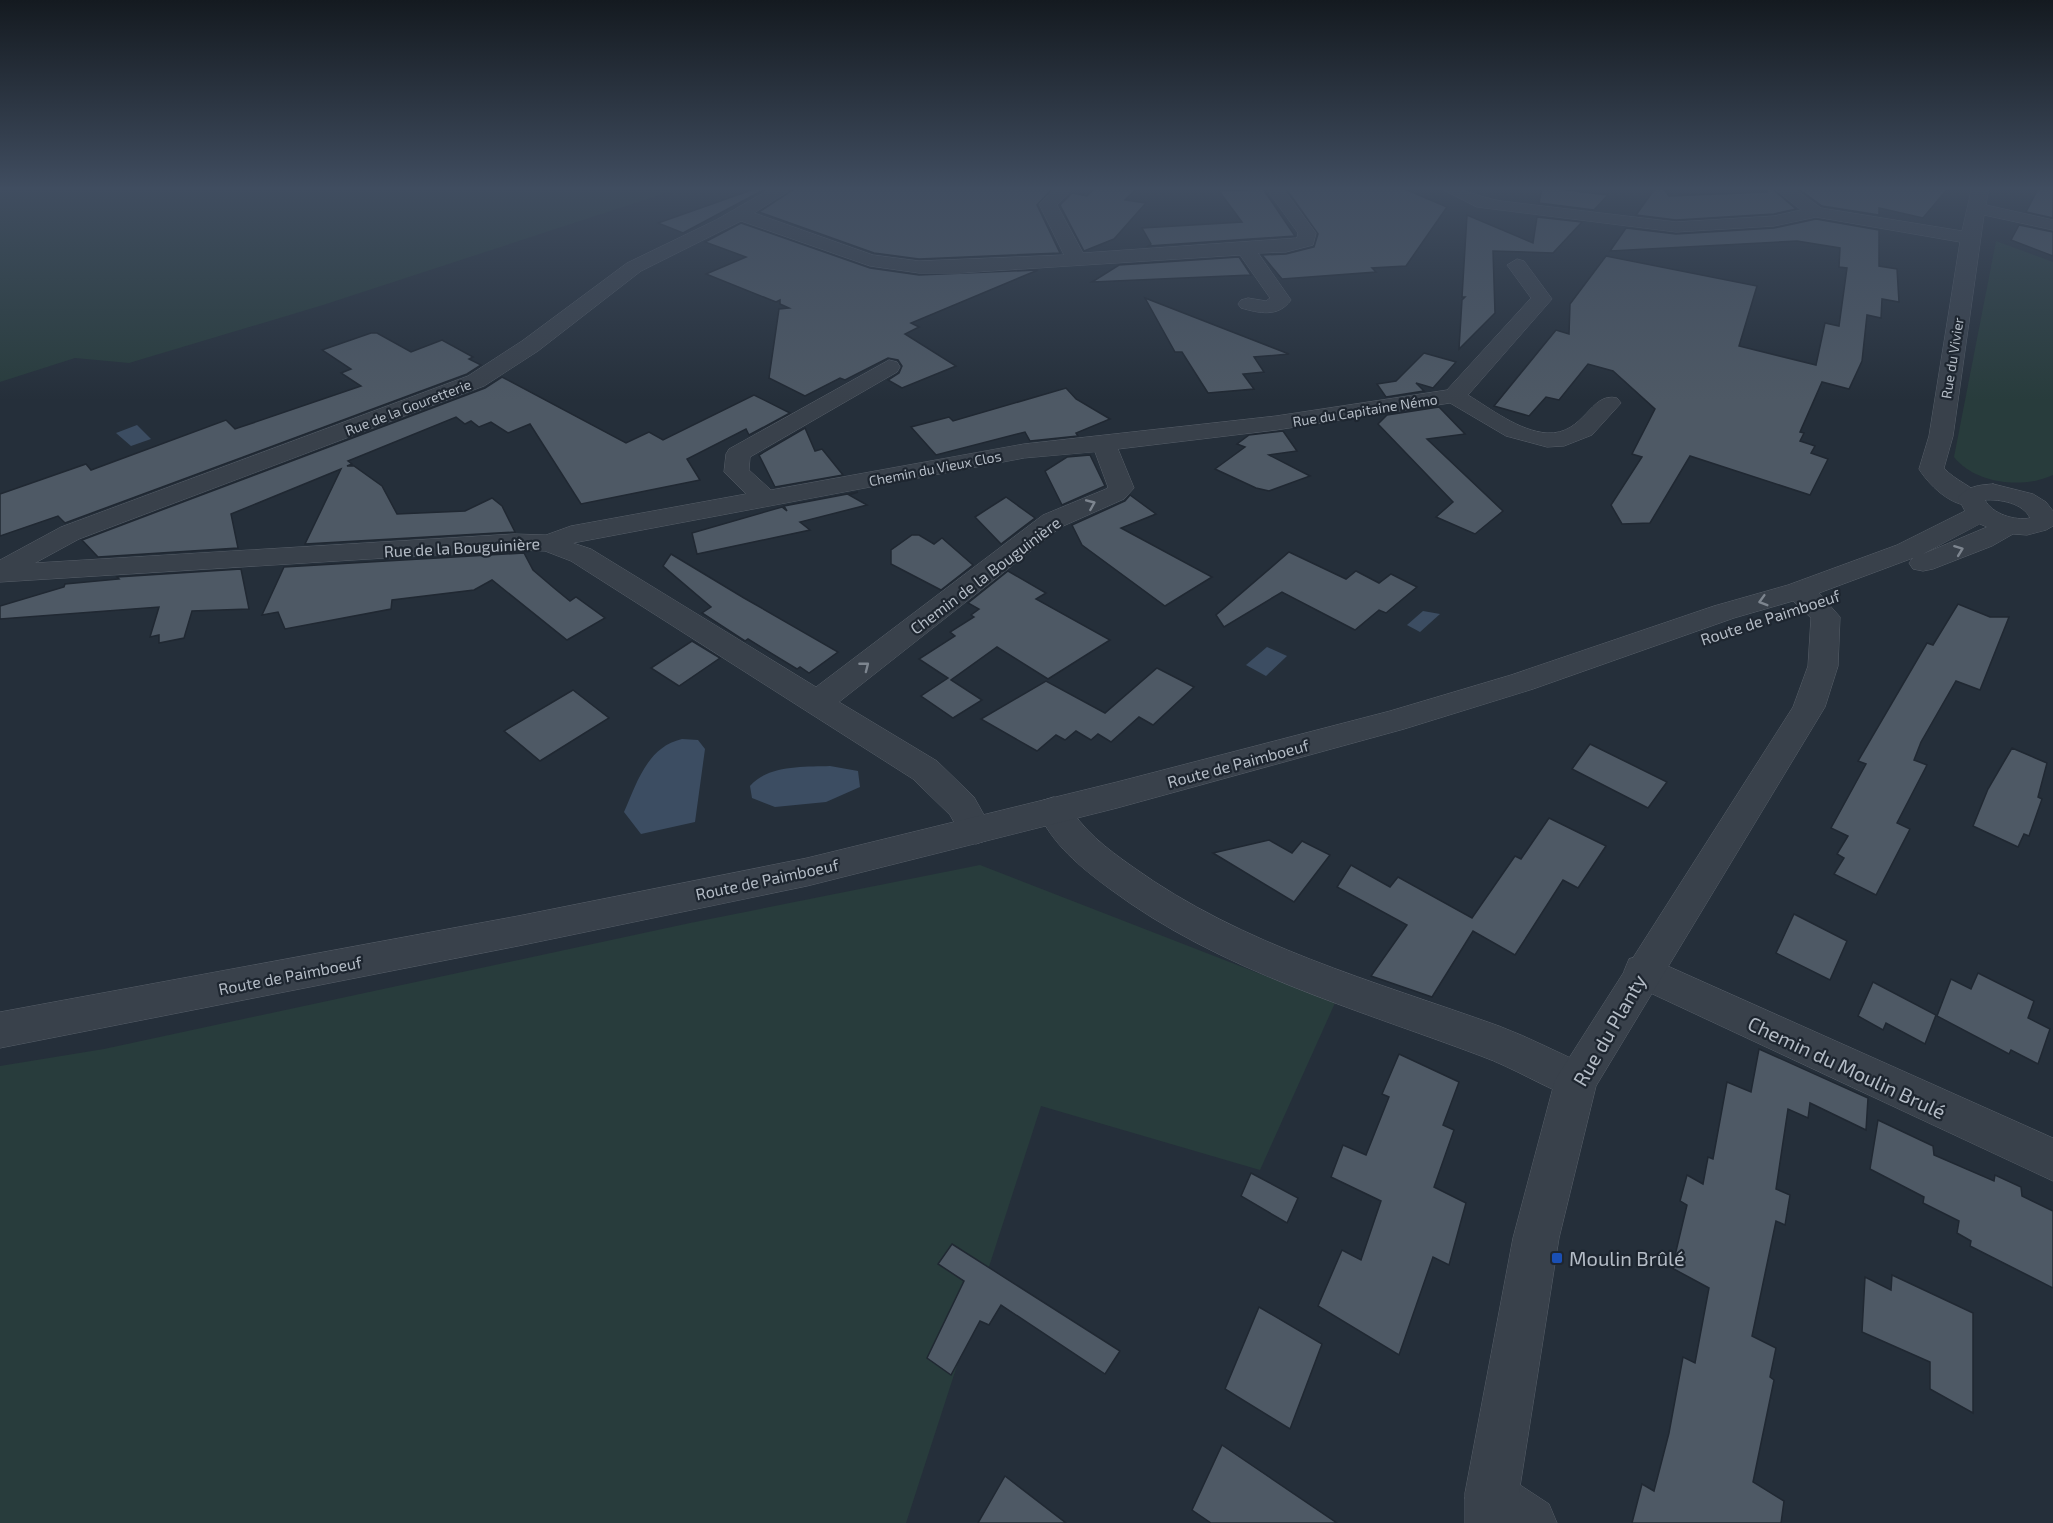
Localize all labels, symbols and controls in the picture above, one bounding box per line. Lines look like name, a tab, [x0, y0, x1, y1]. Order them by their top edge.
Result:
street label: Rue du Vivier	[1937, 316, 1967, 400]
street label: Rue de la Gouretterie	[343, 375, 473, 439]
street label: Rue du Capitaine Némo	[1291, 390, 1439, 430]
street label: Chemin du Vieux Clos	[867, 447, 1003, 489]
one-way arrow	[1084, 499, 1095, 511]
street label: Chemin de la Bouguinière	[906, 512, 1064, 638]
street label: Rue de la Bouguinière	[383, 533, 541, 561]
one-way arrow	[1954, 544, 1964, 557]
street label: Route de Paimboeuf	[1698, 585, 1843, 649]
one-way arrow	[1758, 594, 1769, 606]
one-way arrow	[858, 662, 869, 673]
street label: Route de Paimboeuf	[1165, 735, 1312, 791]
street label: Route de Paimboeuf	[694, 854, 841, 903]
street label: Route de Paimboeuf	[217, 952, 364, 998]
street label: Rue du Planty	[1567, 970, 1651, 1090]
street label: Chemin du Moulin Brulé	[1744, 1011, 1950, 1123]
place label: Moulin Brûlé	[1569, 1246, 1685, 1270]
marker: Moulin Brûlé	[1550, 1251, 1564, 1265]

